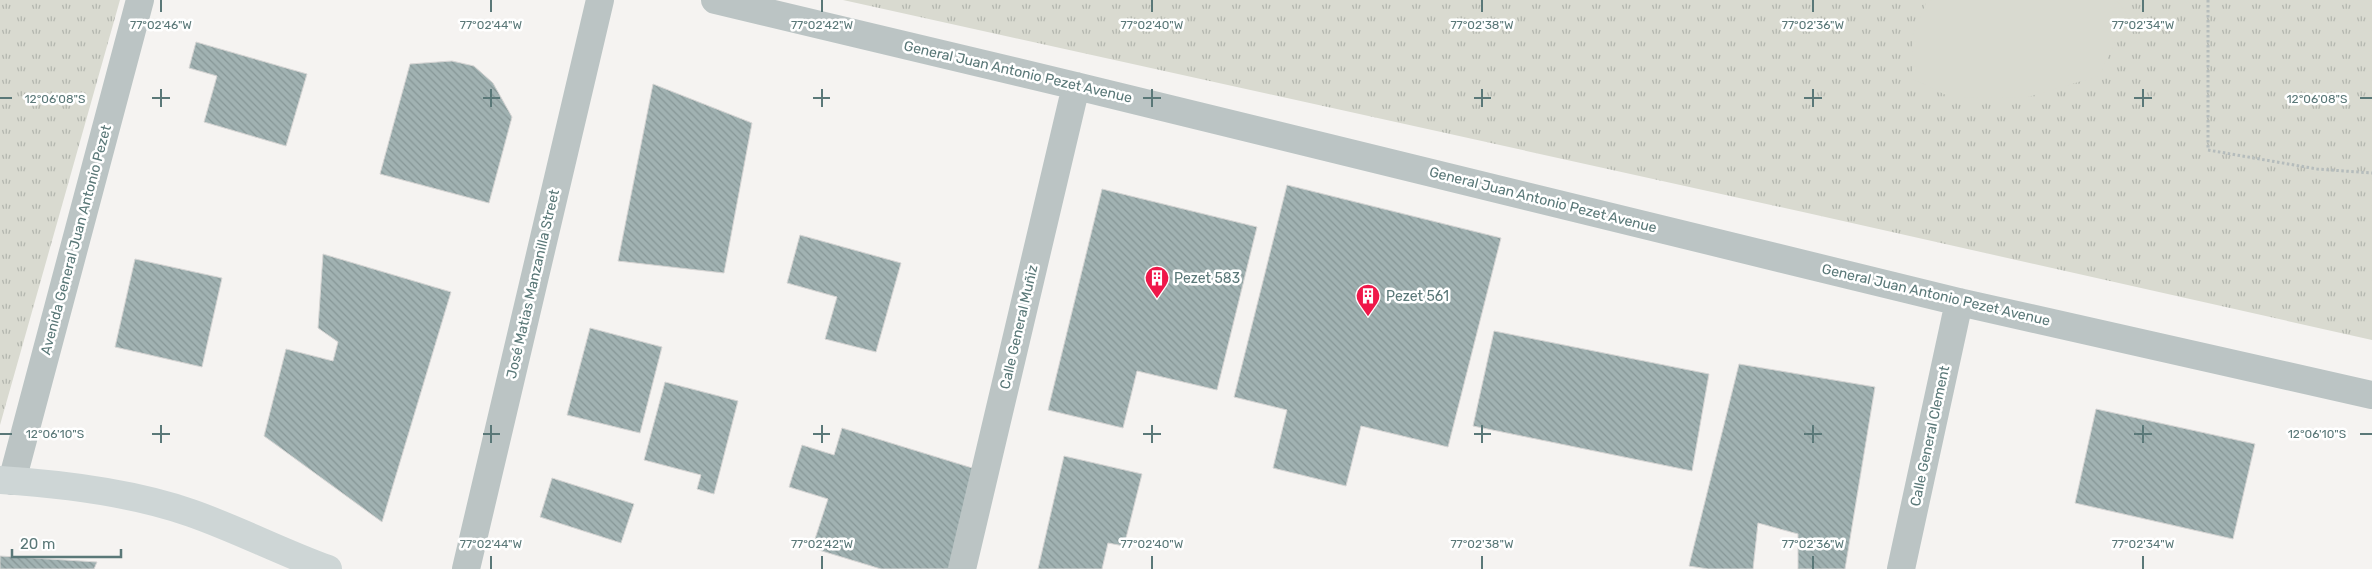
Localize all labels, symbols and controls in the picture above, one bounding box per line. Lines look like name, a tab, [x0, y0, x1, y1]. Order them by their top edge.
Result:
text: 77°02'46"W	[130, 18, 192, 32]
text: 77°02'44"W	[460, 18, 523, 32]
text: 77°02'42"W	[791, 18, 853, 32]
text: 77°02'40"W	[1121, 18, 1184, 32]
text: 77°02'38"W	[1450, 18, 1514, 32]
text: 77°02'36"W	[1782, 18, 1845, 32]
text: 77°02'34"W	[2112, 18, 2175, 32]
street label: General Juan Antonio Pezet Avenue	[902, 37, 1134, 107]
text: 12°06'08"S	[24, 92, 86, 106]
text: 12°06'08"S	[2286, 92, 2348, 106]
street label: Avenida General Juan Antonio Pezet	[37, 123, 115, 357]
street label: General Juan Antonio Pezet Avenue	[1428, 163, 1659, 237]
street label: José Matias Manzanilla Street	[503, 187, 563, 380]
street label: General Juan Antonio Pezet Avenue	[1820, 260, 2052, 330]
street label: Calle General Muñiz	[996, 263, 1042, 391]
building icon: Pezet 583	[1144, 265, 1170, 299]
place label: Pezet 583	[1174, 270, 1240, 287]
building icon: Pezet 561	[1355, 283, 1381, 317]
place label: Pezet 561	[1386, 288, 1449, 305]
street label: Calle General Clement	[1907, 364, 1953, 508]
text: 12°06'10"S	[26, 427, 84, 441]
text: 12°06'10"S	[2288, 427, 2346, 441]
scale bar	[12, 526, 121, 558]
text: 20 m	[20, 535, 55, 553]
text: 77°02'44"W	[460, 537, 523, 551]
text: 77°02'42"W	[791, 537, 853, 551]
text: 77°02'40"W	[1121, 537, 1184, 551]
text: 77°02'38"W	[1450, 537, 1514, 551]
text: 77°02'36"W	[1782, 537, 1845, 551]
text: 77°02'34"W	[2112, 537, 2175, 551]

